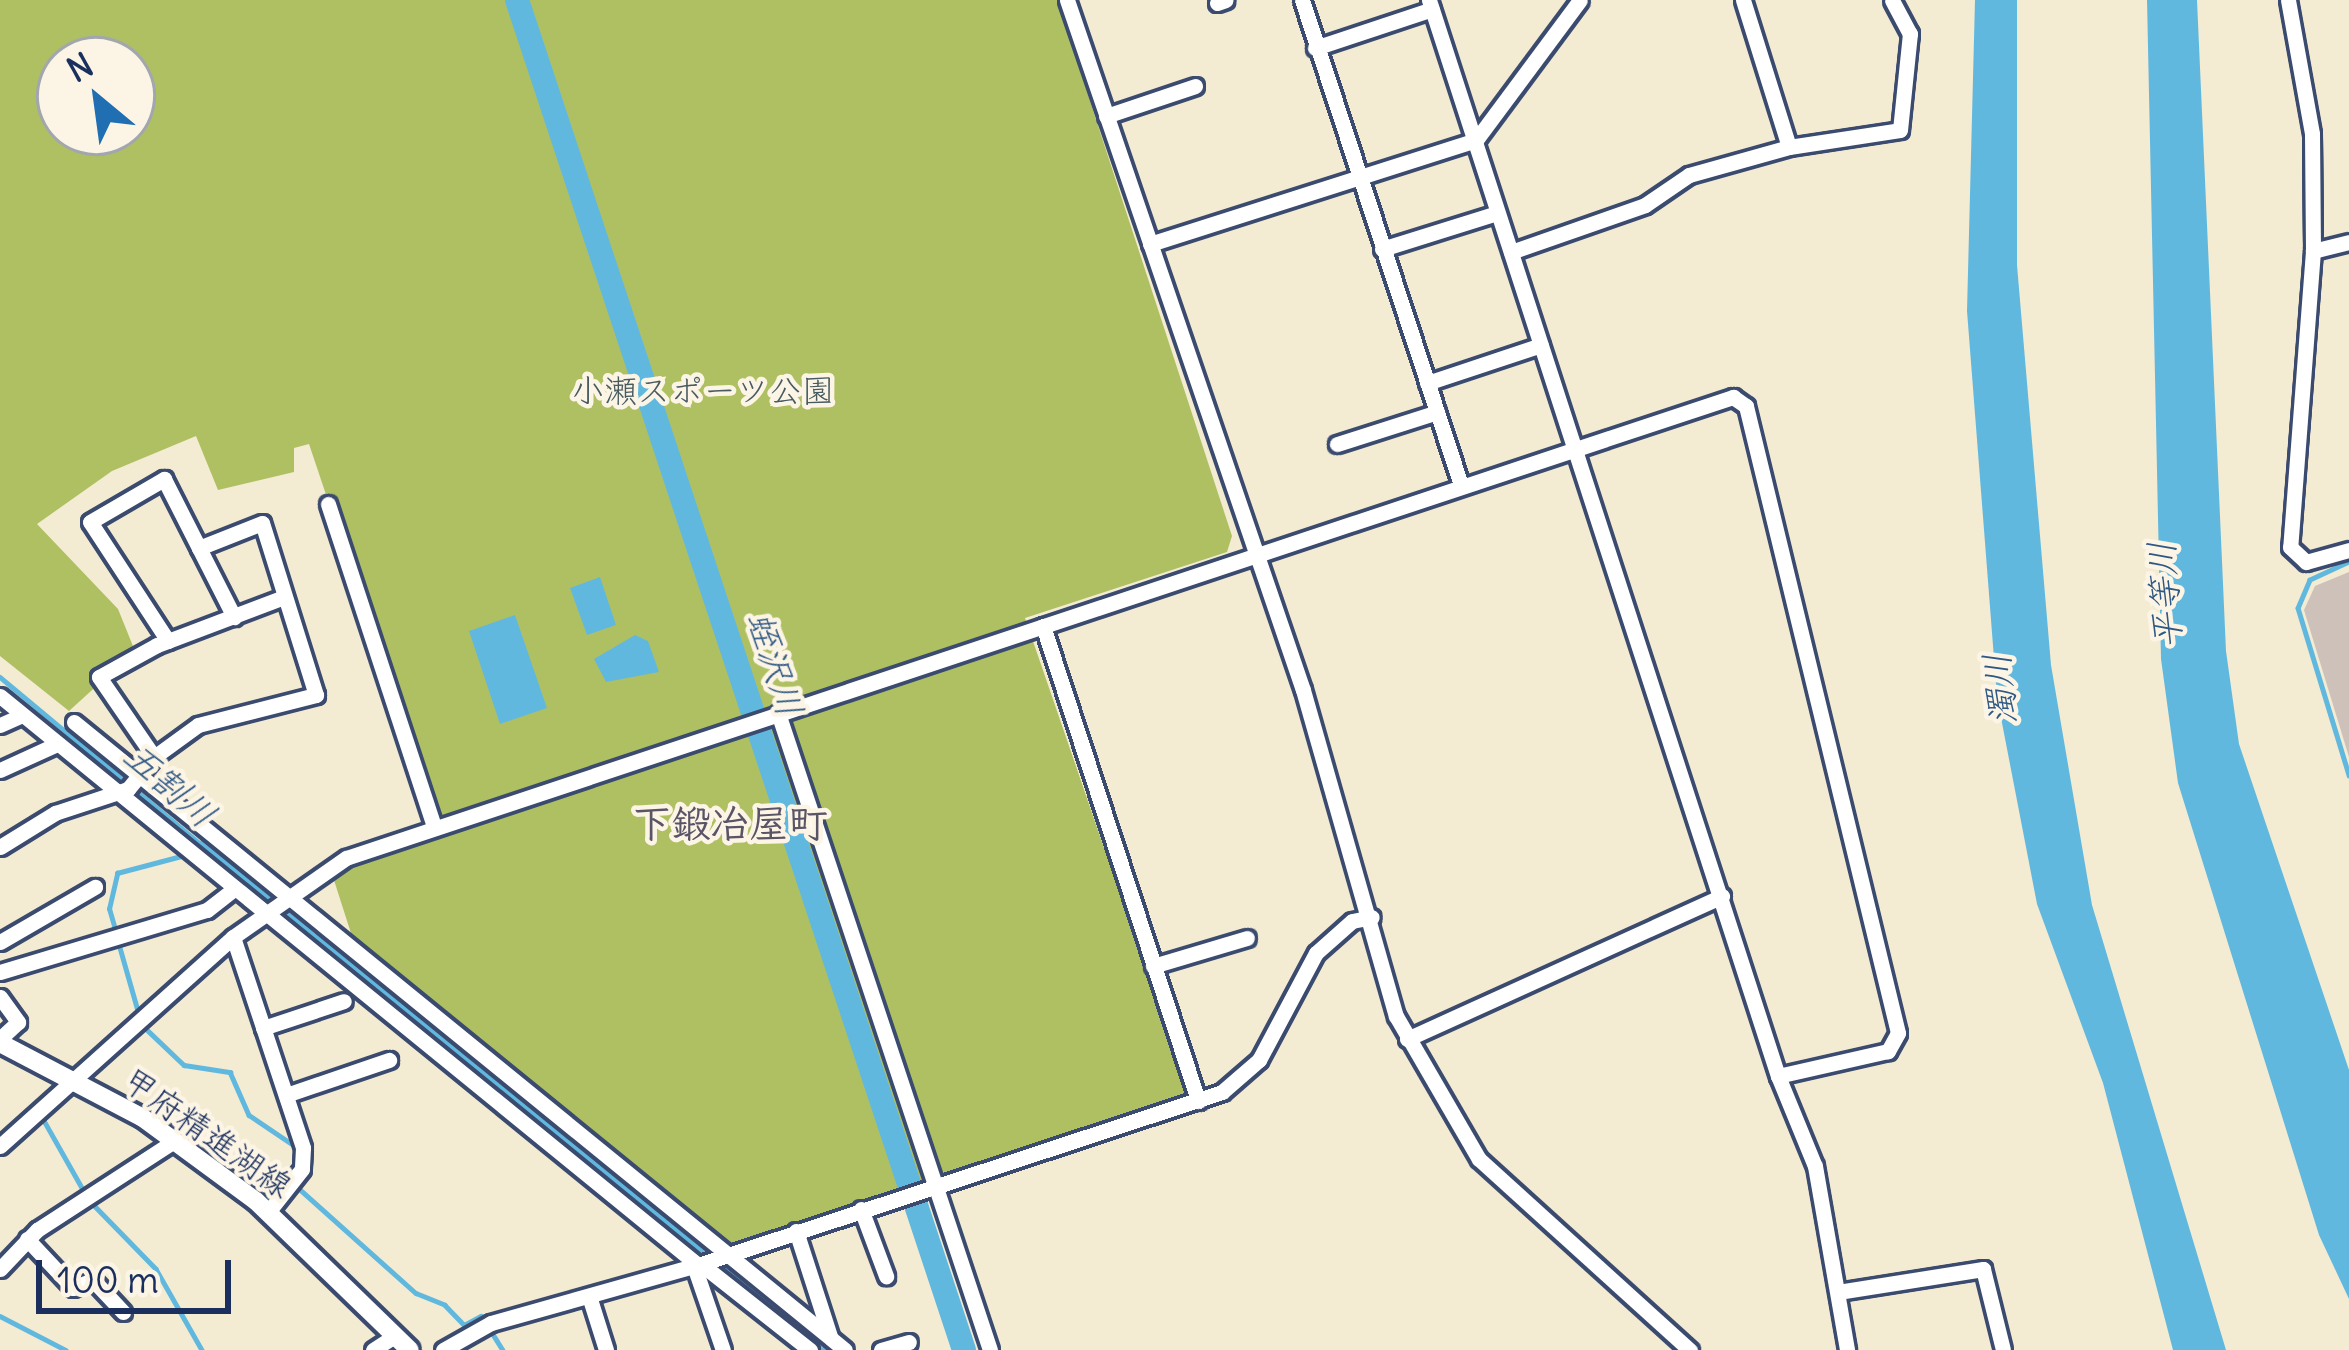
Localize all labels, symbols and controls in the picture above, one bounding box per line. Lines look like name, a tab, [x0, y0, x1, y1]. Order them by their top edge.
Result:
north arrow	[36, 36, 156, 156]
text: N	[60, 43, 100, 91]
park label: 小瀬スポーツ公園	[571, 371, 835, 411]
water label: 平等川	[2140, 540, 2190, 650]
water label: 蛭沢川	[738, 606, 812, 722]
water label: 濁川	[1975, 651, 2025, 727]
water label: 五割川	[115, 733, 225, 837]
district label: 下鍛冶屋町	[633, 801, 827, 847]
street label: 甲府精進湖線	[115, 1060, 299, 1206]
scale bar	[42, 1236, 237, 1310]
text: 100 m	[57, 1258, 159, 1303]

